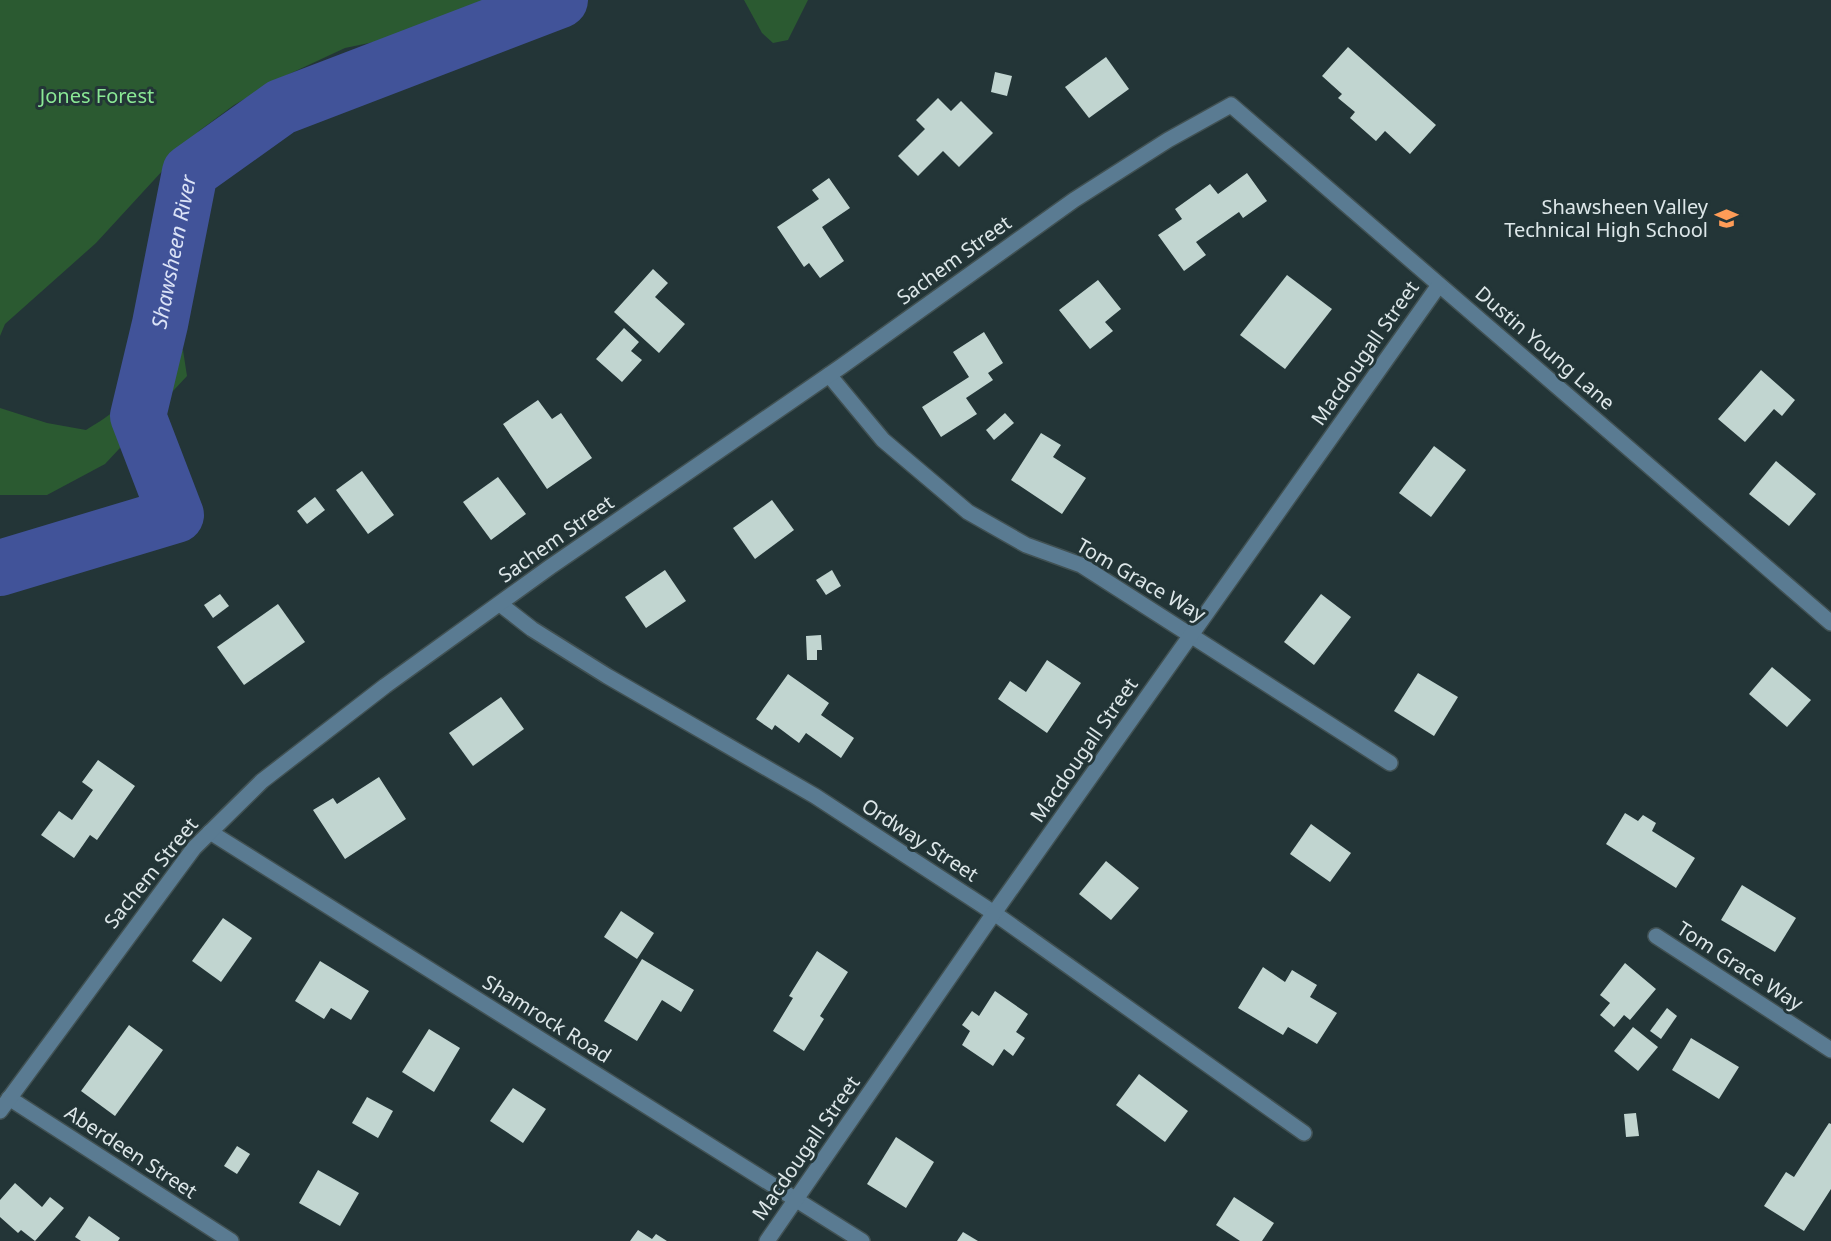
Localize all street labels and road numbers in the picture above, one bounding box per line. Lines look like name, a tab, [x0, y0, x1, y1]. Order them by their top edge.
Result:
street label: Sachem Street	[891, 209, 1016, 310]
street label: Macdougall Street	[1305, 275, 1425, 430]
street label: Dustin Young Lane	[1470, 280, 1621, 416]
street label: Sachem Street	[493, 489, 619, 588]
street label: Tom Grace Way	[1072, 532, 1212, 628]
street label: Macdougall Street	[1024, 672, 1144, 827]
street label: Ordway Street	[857, 792, 984, 887]
street label: Sachem Street	[98, 812, 204, 934]
street label: Tom Grace Way	[1672, 915, 1809, 1017]
street label: Shamrock Road	[478, 968, 617, 1069]
street label: Macdougall Street	[746, 1070, 866, 1225]
street label: Aberdeen Street	[60, 1099, 203, 1204]

